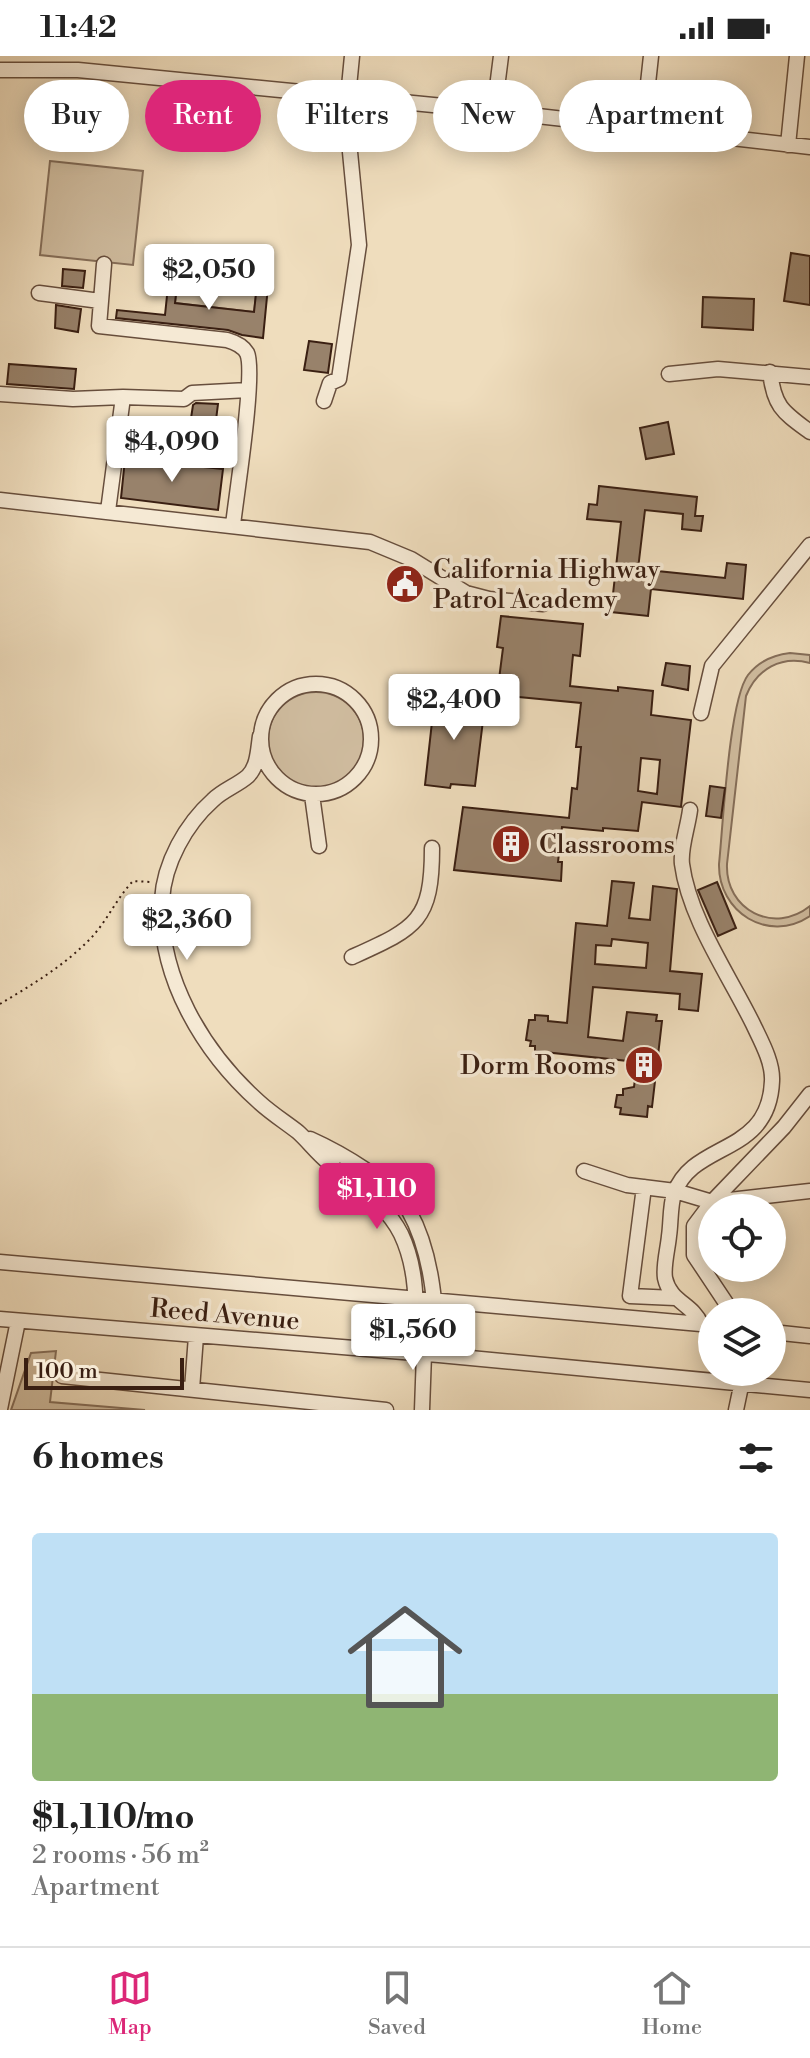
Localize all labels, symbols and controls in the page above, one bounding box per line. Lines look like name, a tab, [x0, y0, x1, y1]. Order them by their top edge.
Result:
text: 11:42	[40, 9, 117, 47]
chip: Buy	[24, 80, 129, 152]
chip: Rent	[145, 80, 261, 152]
chip: Filters	[277, 80, 417, 152]
chip: New	[433, 80, 543, 152]
chip: Apartment	[559, 80, 752, 152]
pin: $2,050	[144, 244, 274, 312]
text: $2,050	[162, 254, 256, 286]
pin: $4,090	[107, 416, 237, 484]
text: $4,090	[124, 426, 220, 458]
place label: California Highway Patrol Academy	[433, 554, 660, 616]
public building icon: California Highway Patrol Academy	[384, 563, 426, 605]
pin: $2,400	[389, 674, 519, 742]
text: $2,400	[407, 684, 501, 716]
building icon: Classrooms	[490, 823, 532, 865]
place label: Classrooms	[539, 829, 675, 861]
pin: $2,360	[122, 894, 252, 962]
text: $2,360	[142, 904, 232, 936]
building icon: Dorm Rooms	[623, 1044, 665, 1086]
place label: Dorm Rooms	[460, 1050, 616, 1082]
pin: $1,110	[312, 1163, 442, 1231]
text: $1,110	[337, 1173, 417, 1205]
map controls	[698, 1194, 786, 1386]
button: locate	[698, 1194, 786, 1282]
street label: Reed Avenue	[149, 1293, 301, 1337]
button: layers	[698, 1298, 786, 1386]
pin: $1,560	[348, 1304, 478, 1372]
text: $1,560	[369, 1314, 457, 1346]
scale bar	[24, 1354, 184, 1390]
text: 100 m	[36, 1358, 98, 1385]
icon: filters	[734, 1436, 778, 1480]
text: 6 homes	[32, 1437, 164, 1479]
icon: home	[333, 1585, 477, 1729]
text: $1,110/mo	[32, 1797, 195, 1839]
text: 2 rooms · 56 m²	[32, 1839, 209, 1871]
text: Apartment	[32, 1871, 160, 1903]
tab: Map	[108, 1966, 152, 2041]
tab: Saved	[368, 1966, 426, 2041]
tab: Home	[642, 1966, 702, 2041]

